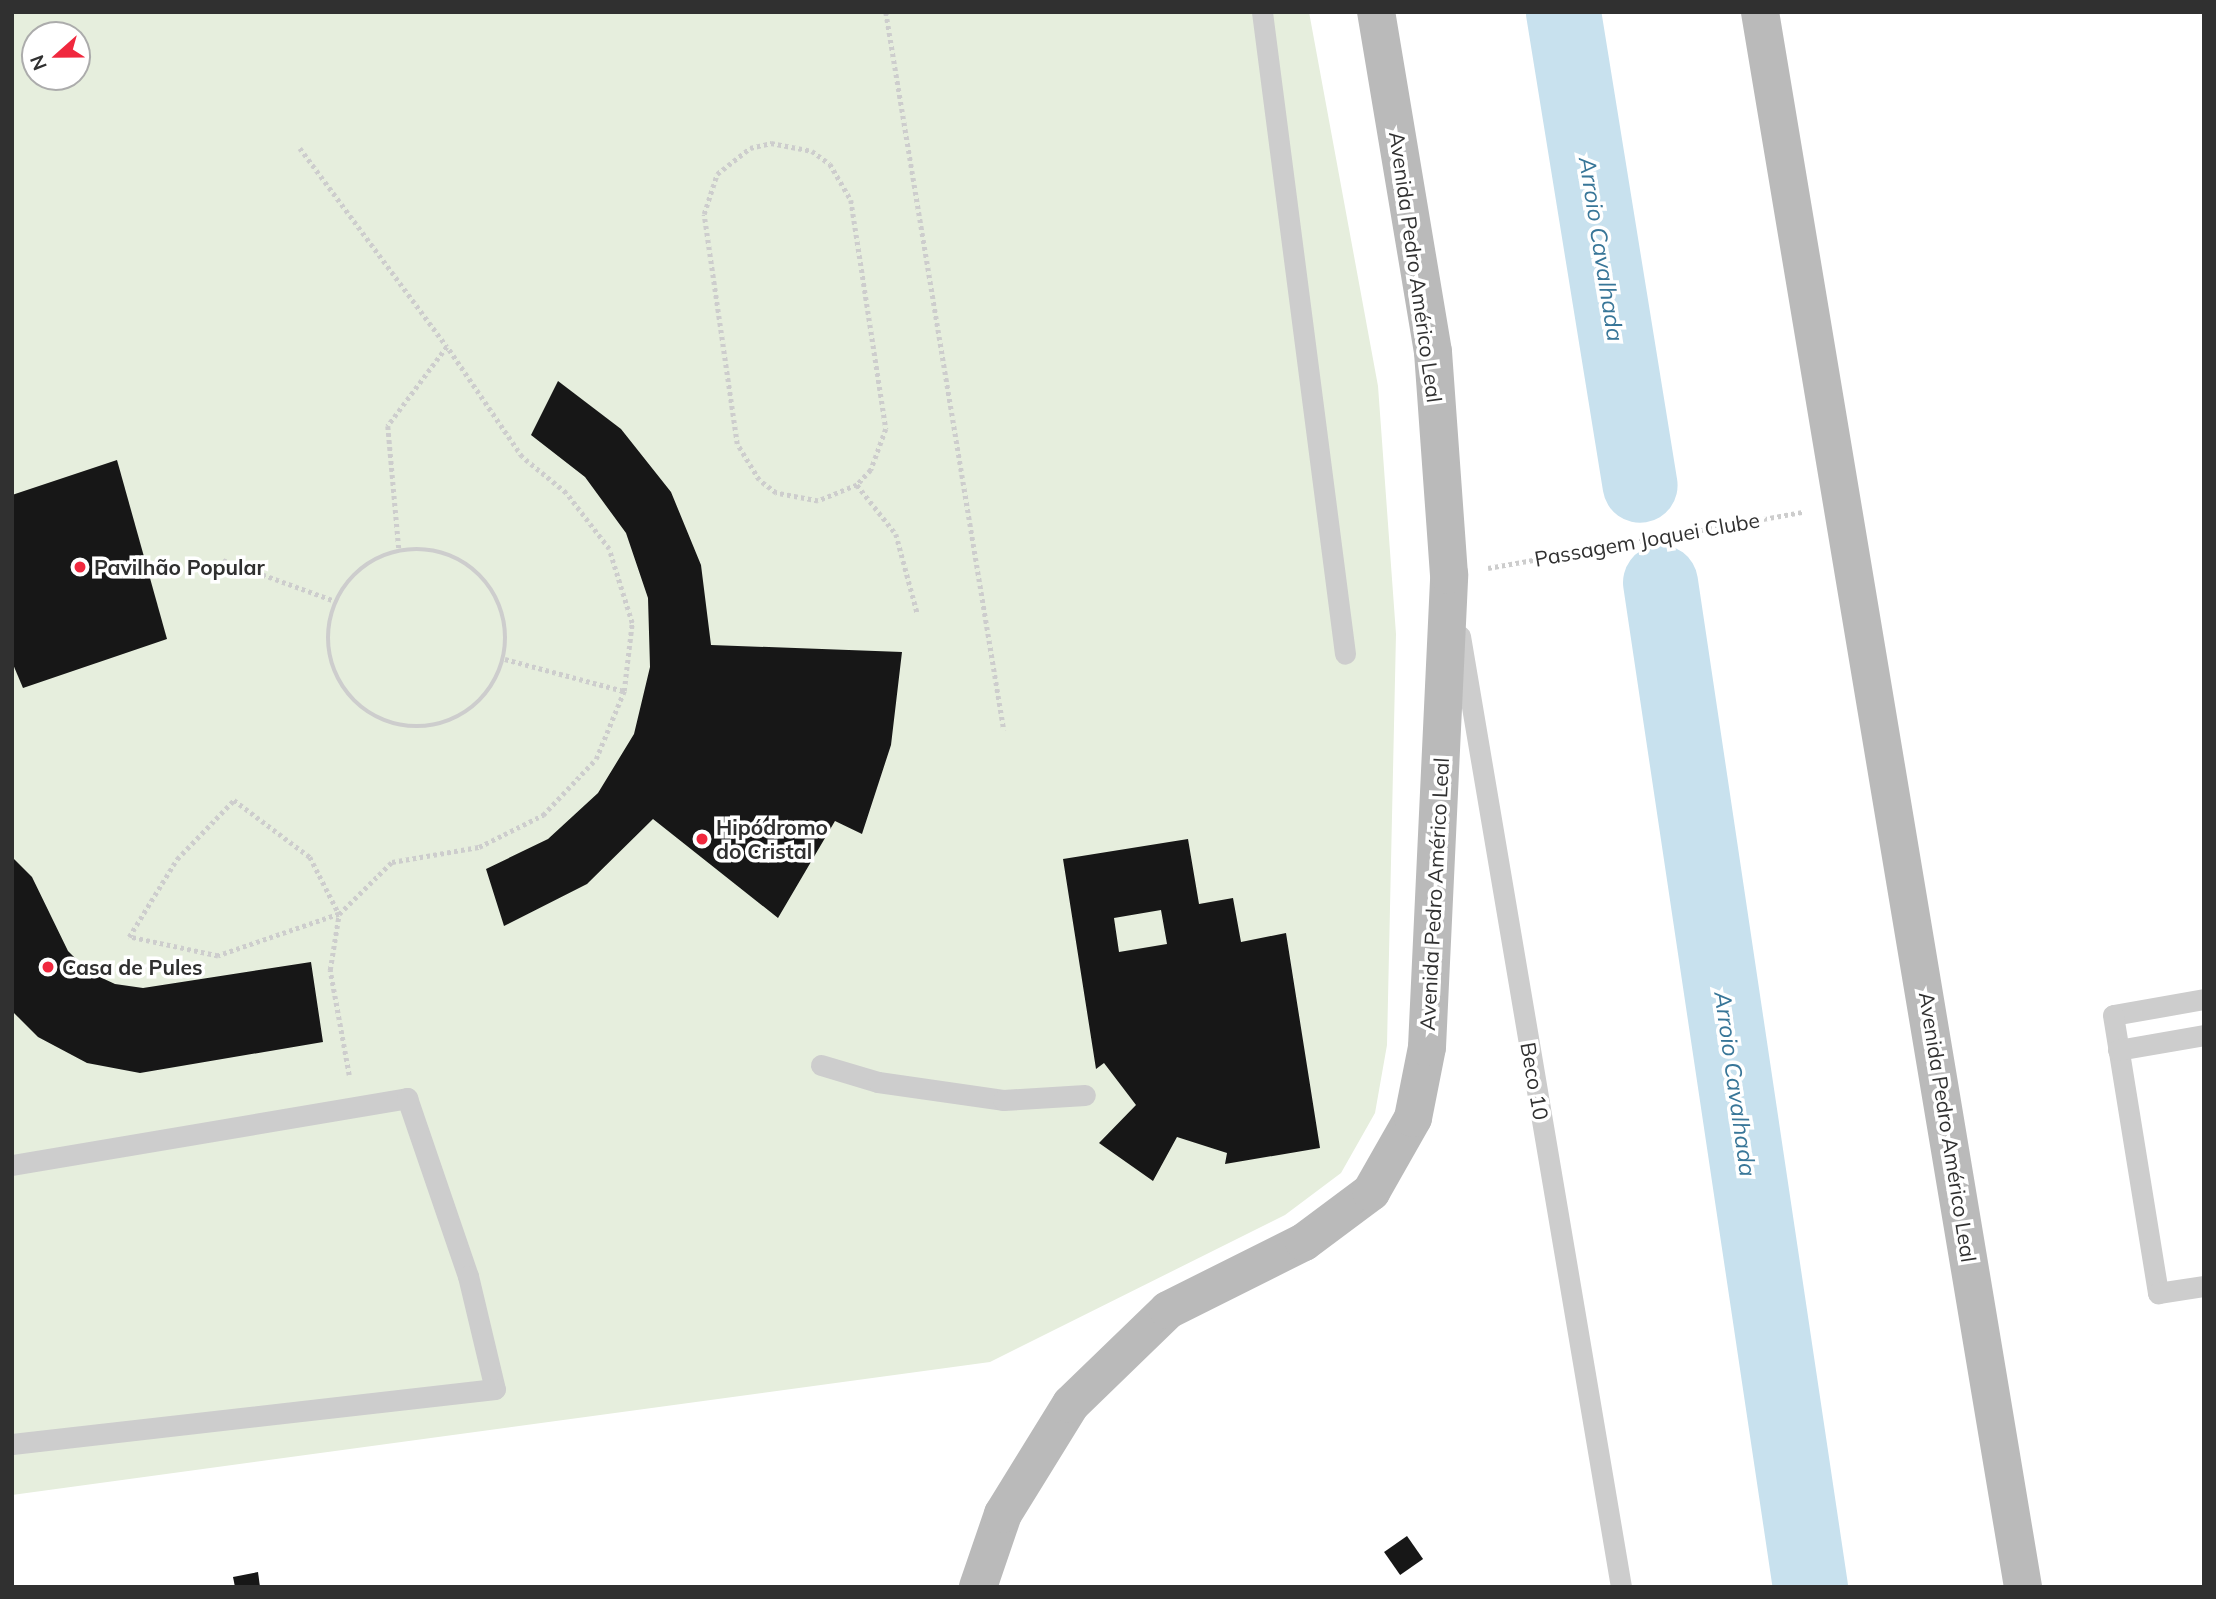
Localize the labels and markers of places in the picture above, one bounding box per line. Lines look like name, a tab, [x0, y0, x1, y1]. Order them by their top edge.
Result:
place label: Pavilhão Popular	[94, 554, 265, 580]
marker: Pavilhão Popular	[72, 559, 88, 575]
place label: Hipódromo do Cristal	[716, 814, 828, 864]
marker: Hipódromo do Cristal	[694, 831, 710, 847]
place label: Casa de Pules	[62, 954, 202, 980]
marker: Casa de Pules	[40, 959, 56, 975]

